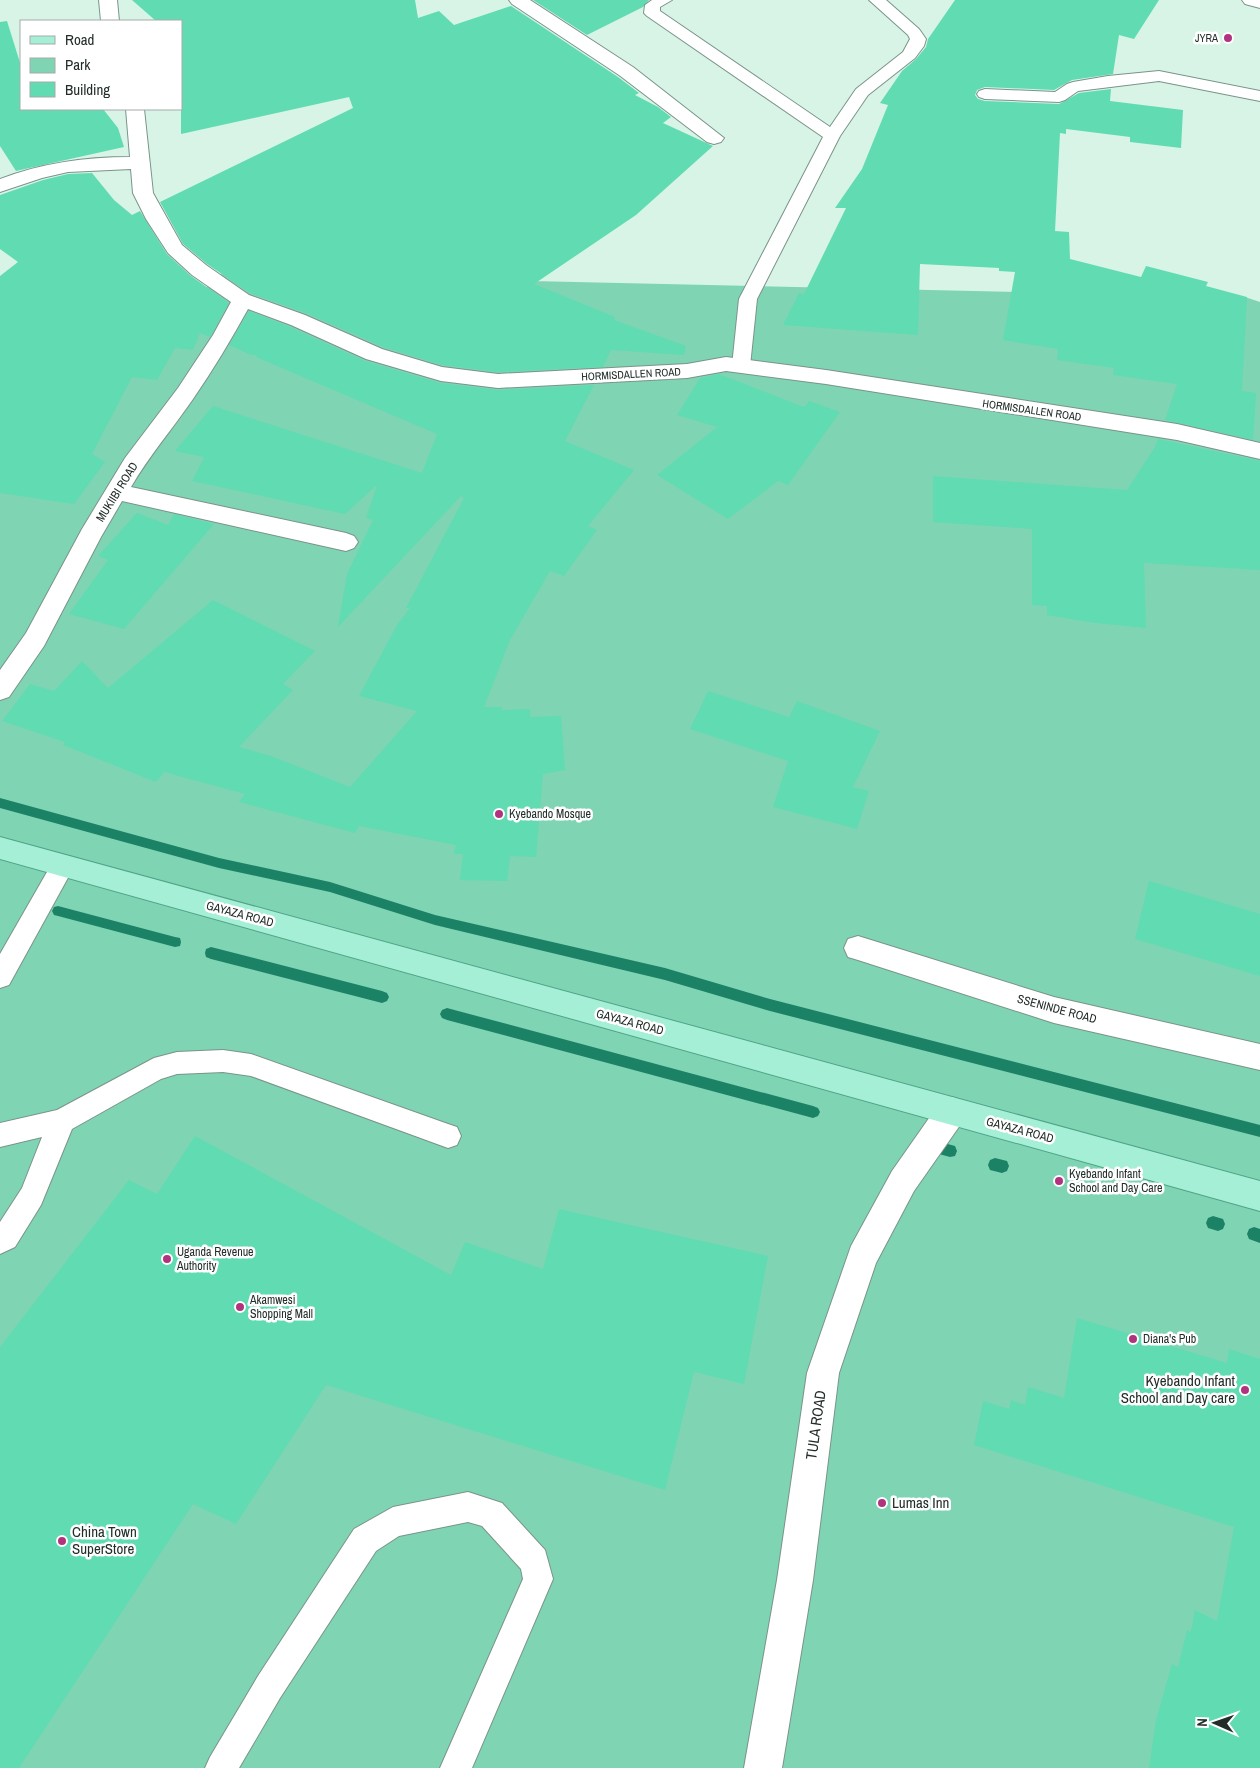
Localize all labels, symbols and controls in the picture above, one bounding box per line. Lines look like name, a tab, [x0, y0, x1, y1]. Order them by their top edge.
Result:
legend	[20, 20, 182, 110]
text: Road	[65, 29, 94, 50]
place label: JYRA	[1195, 31, 1219, 45]
marker: JYRA	[1222, 32, 1234, 44]
text: Park	[65, 54, 91, 75]
text: Building	[65, 79, 110, 100]
street label: HORMISDALLEN ROAD	[581, 364, 681, 384]
street label: HORMISDALLEN ROAD	[982, 396, 1082, 424]
street label: MUKIIBI ROAD	[92, 459, 142, 525]
place label: Kyebando Mosque	[509, 806, 591, 822]
marker: Kyebando Mosque	[493, 808, 505, 820]
street label: GAYAZA ROAD	[205, 897, 275, 931]
street label: SSENINDE ROAD	[1016, 991, 1098, 1027]
street label: GAYAZA ROAD	[595, 1005, 665, 1039]
street label: GAYAZA ROAD	[985, 1113, 1055, 1147]
place label: Kyebando Infant School and Day Care	[1069, 1166, 1163, 1196]
marker: Kyebando Infant School and Day Care	[1053, 1175, 1065, 1187]
place label: Uganda Revenue Authority	[176, 1244, 254, 1274]
marker: Uganda Revenue Authority	[161, 1253, 173, 1265]
place label: Akamwesi Shopping Mall	[249, 1292, 313, 1322]
marker: Akamwesi Shopping Mall	[234, 1301, 246, 1313]
place label: Diana's Pub	[1143, 1331, 1196, 1347]
marker: Diana's Pub	[1127, 1333, 1139, 1345]
place label: Kyebando Infant School and Day care	[1121, 1370, 1236, 1408]
marker: Kyebando Infant School and Day care	[1239, 1384, 1251, 1396]
street label: TULA ROAD	[800, 1389, 831, 1461]
place label: Lumas Inn	[892, 1492, 949, 1513]
marker: Lumas Inn	[876, 1497, 888, 1509]
place label: China Town SuperStore	[72, 1521, 137, 1559]
marker: China Town SuperStore	[56, 1535, 68, 1547]
north arrow	[1190, 1698, 1240, 1748]
text: N	[1193, 1718, 1211, 1727]

